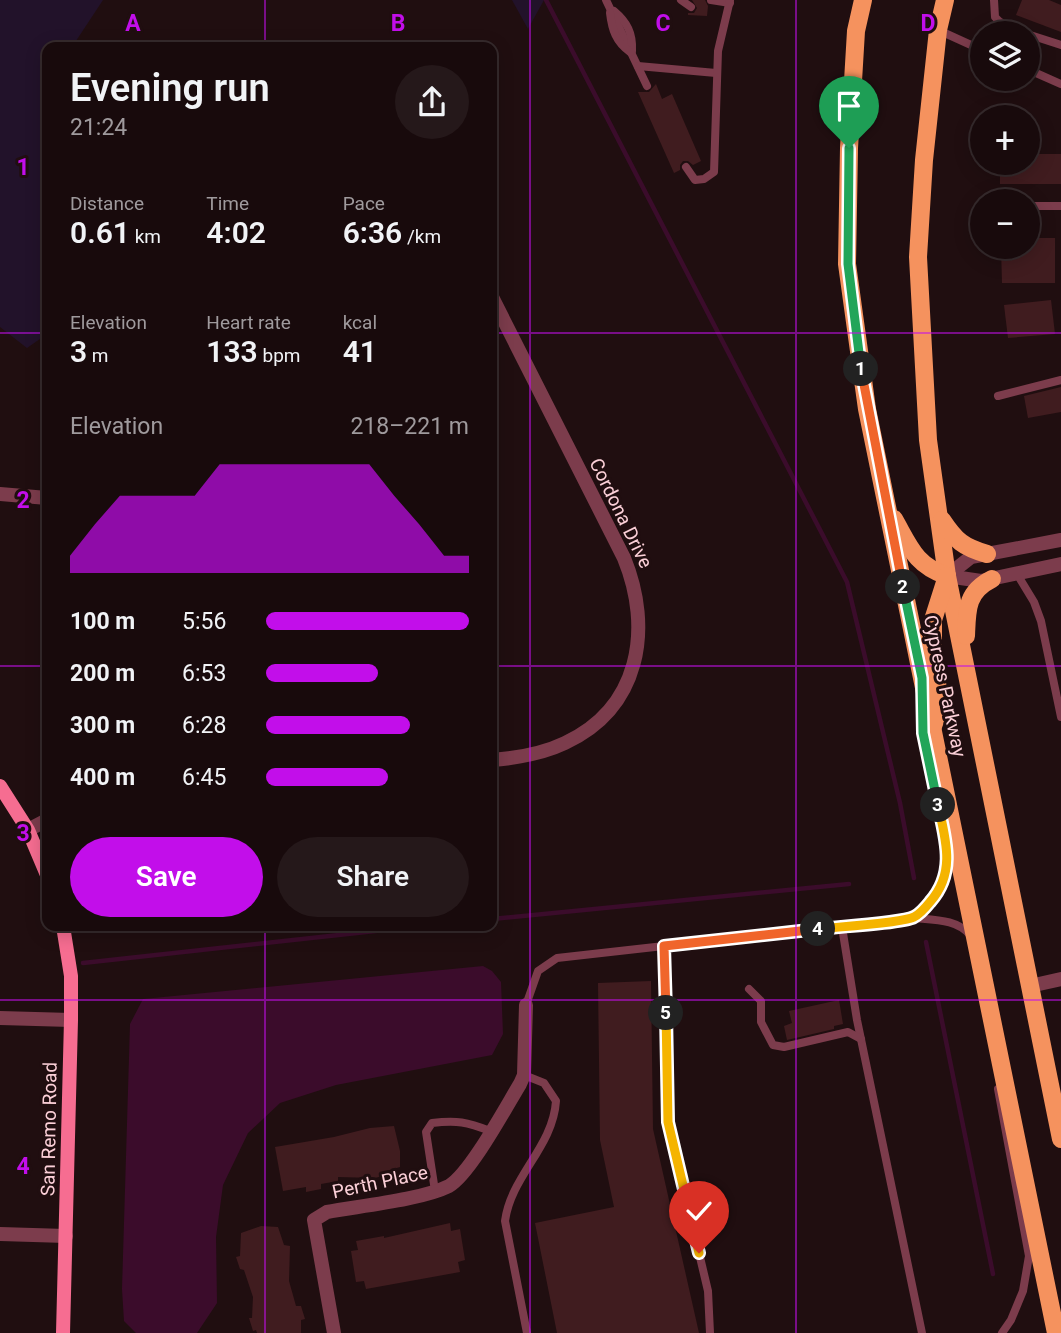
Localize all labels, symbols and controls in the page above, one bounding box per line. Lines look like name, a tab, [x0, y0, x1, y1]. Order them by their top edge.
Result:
text: A	[125, 10, 141, 37]
text: B	[391, 10, 405, 37]
text: C	[655, 10, 671, 37]
text: D	[921, 10, 935, 37]
map controls	[970, 21, 1040, 259]
button: layers	[970, 21, 1040, 91]
button: share	[395, 65, 469, 139]
text: Evening run	[70, 66, 270, 110]
pin	[819, 76, 879, 148]
icon: arrive	[830, 87, 868, 125]
button: +	[970, 105, 1040, 175]
text: 21:24	[70, 114, 127, 141]
text: 1	[16, 154, 30, 181]
button: −	[970, 189, 1040, 259]
text: Distance	[70, 192, 144, 215]
text: Time	[206, 192, 249, 215]
text: Pace	[343, 192, 385, 215]
text: 0.61	[70, 215, 130, 250]
text: 4:02	[206, 215, 266, 250]
text: 6:36	[343, 215, 402, 250]
text: km	[130, 225, 161, 248]
text: /km	[402, 225, 441, 248]
text: Elevation	[70, 311, 147, 334]
text: Heart rate	[206, 311, 291, 334]
text: kcal	[343, 311, 377, 334]
text: 3	[70, 334, 87, 369]
text: 133	[206, 334, 258, 369]
text: 41	[343, 334, 377, 369]
text: m	[87, 344, 109, 367]
text: bpm	[258, 344, 300, 367]
pin: 1	[844, 352, 878, 386]
text: 1	[855, 357, 866, 380]
text: Elevation	[70, 413, 163, 440]
text: 218–221 m	[350, 413, 469, 440]
street label: Cordona Drive	[585, 454, 657, 572]
text: 2	[16, 487, 30, 514]
pin: 2	[886, 570, 920, 604]
text: 2	[897, 575, 908, 598]
text: 100 m	[70, 608, 135, 635]
text: 5:56	[182, 608, 226, 635]
street label: Cypress Parkway	[919, 613, 971, 759]
text: 200 m	[70, 660, 135, 687]
text: 6:53	[182, 660, 226, 687]
text: 300 m	[70, 712, 135, 739]
text: 6:28	[182, 712, 226, 739]
text: 400 m	[70, 764, 135, 791]
text: 6:45	[182, 764, 226, 791]
pin: 3	[920, 788, 956, 822]
text: 3	[932, 793, 943, 816]
text: 3	[16, 820, 30, 847]
button: Save	[70, 837, 263, 917]
button: Share	[277, 837, 469, 917]
pin: 4	[800, 912, 836, 946]
text: 4	[812, 917, 823, 940]
pin: 5	[648, 996, 684, 1030]
text: 5	[660, 1001, 671, 1024]
street label: San Remo Road	[36, 1062, 62, 1196]
text: 4	[16, 1153, 30, 1180]
street label: Perth Place	[330, 1161, 430, 1203]
pin	[669, 1181, 729, 1253]
icon: check	[680, 1192, 718, 1230]

